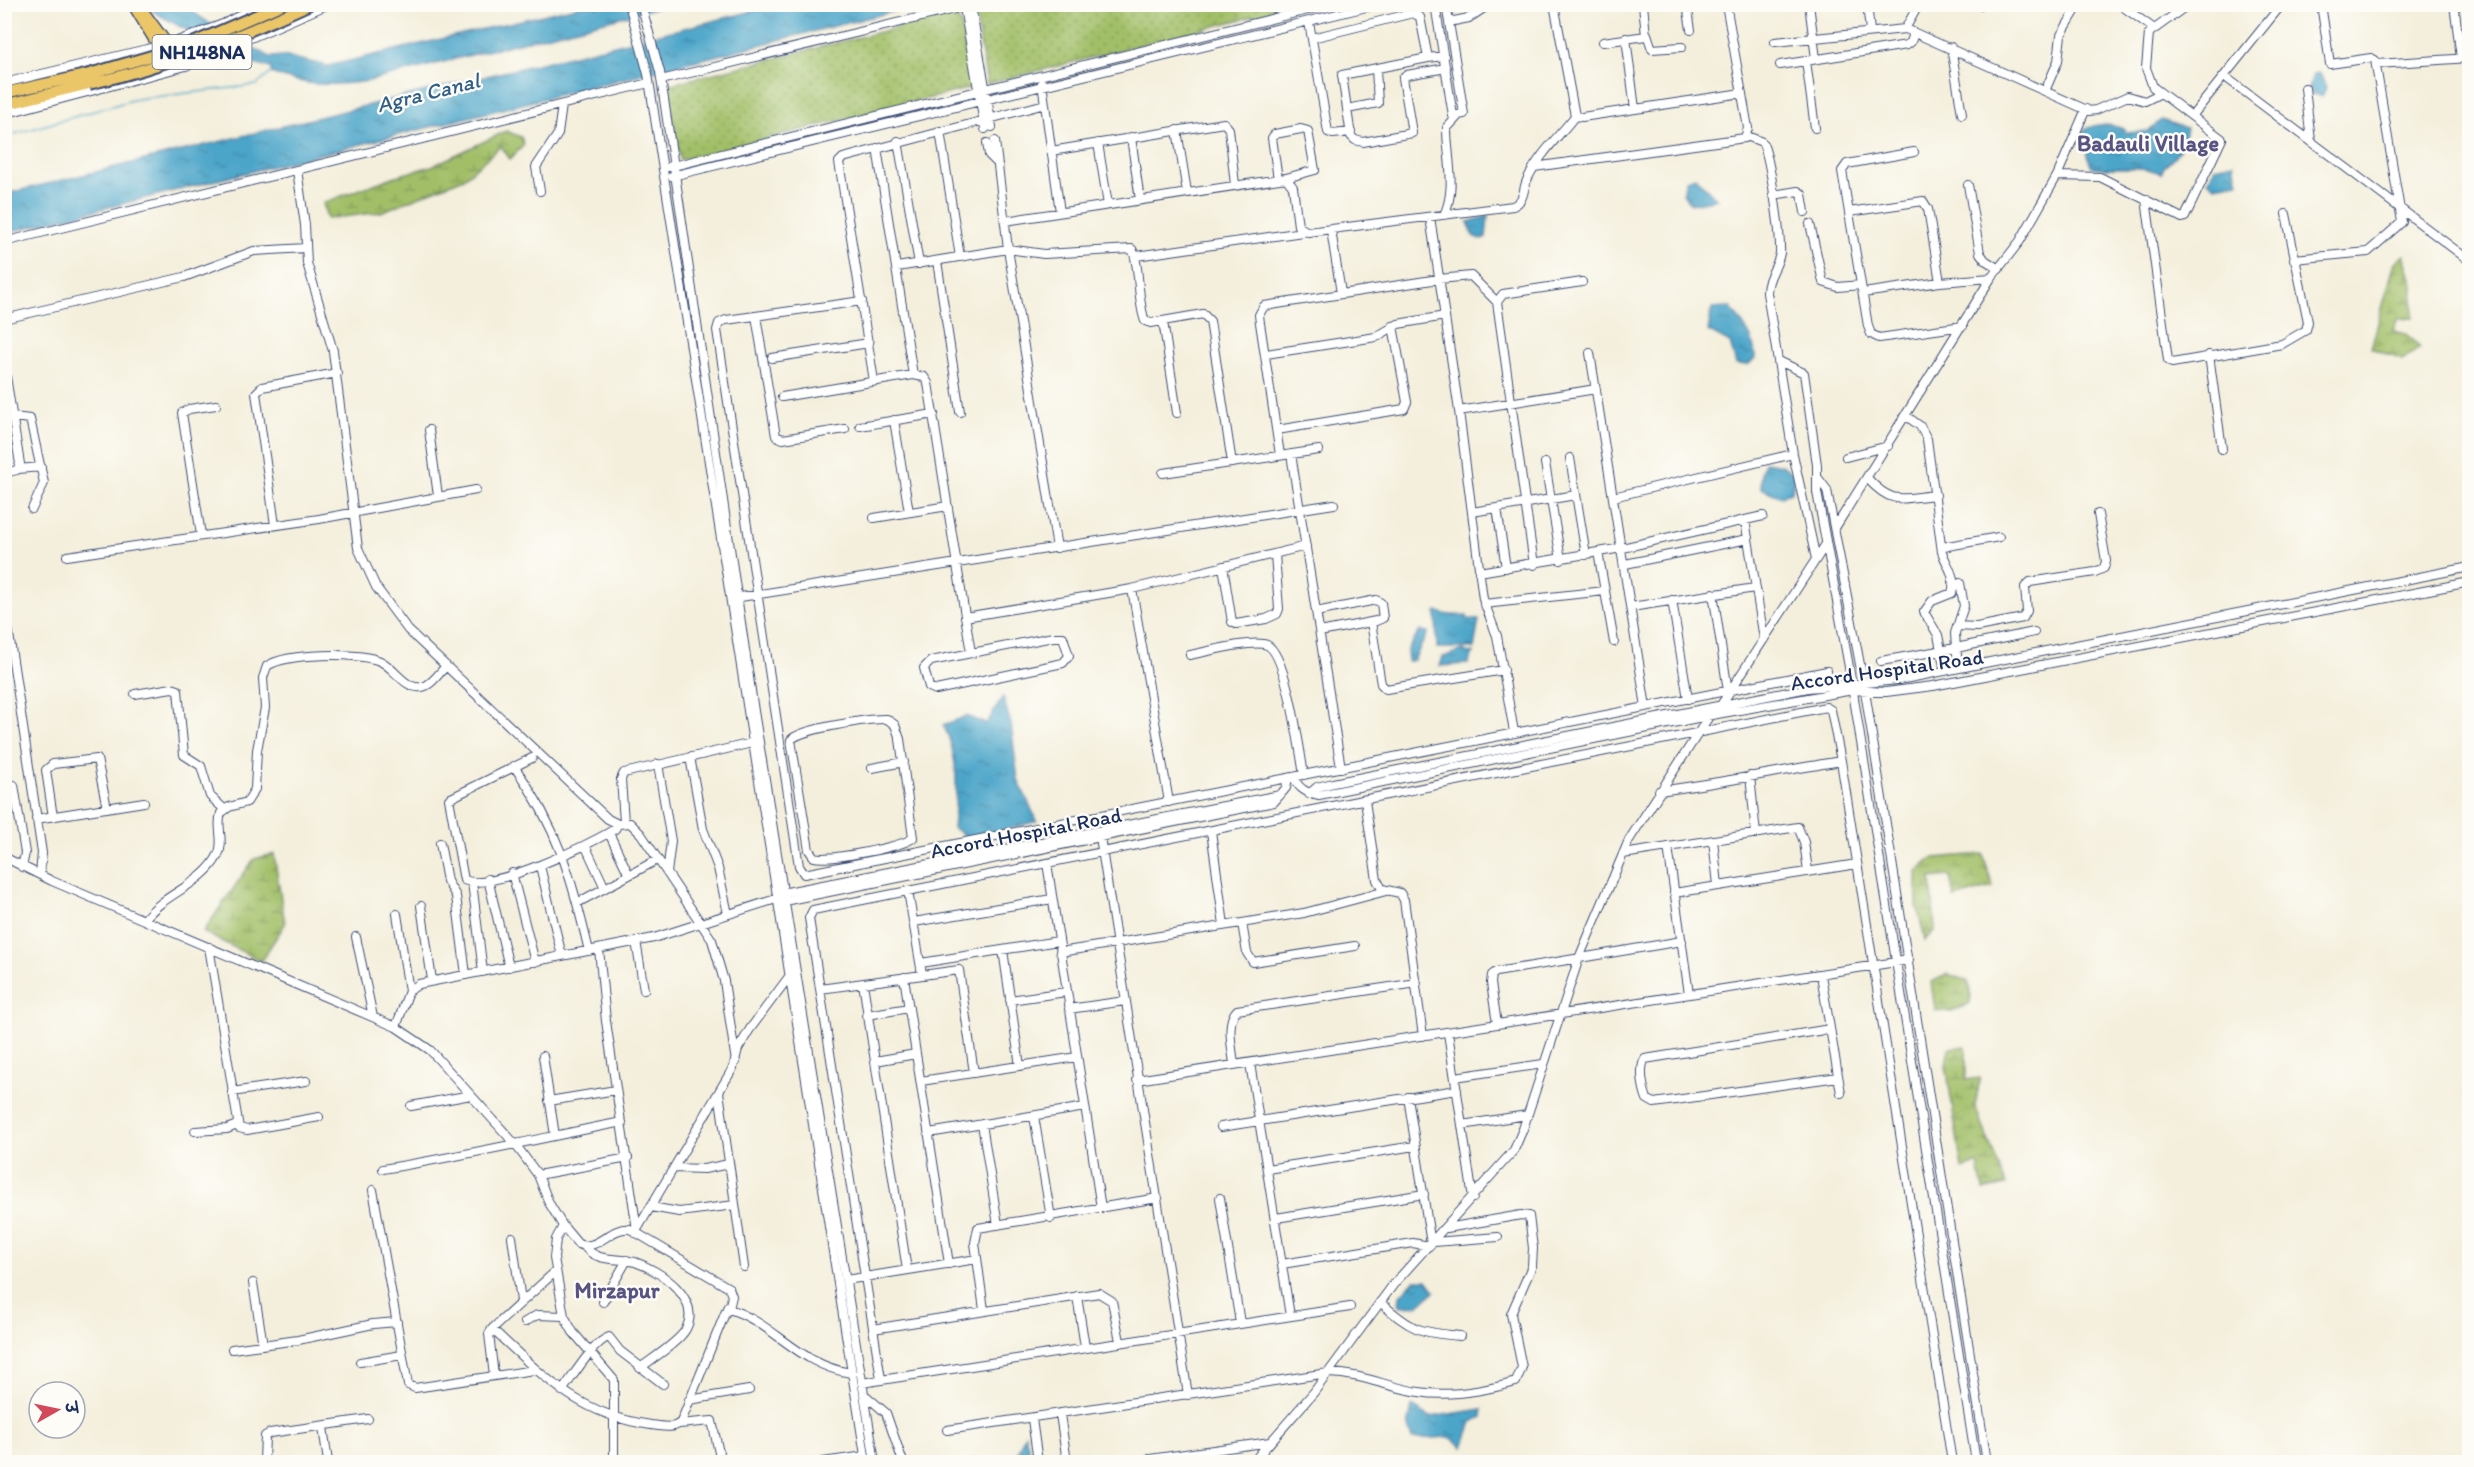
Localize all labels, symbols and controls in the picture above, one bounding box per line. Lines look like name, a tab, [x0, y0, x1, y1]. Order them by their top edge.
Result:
road number: NH148NA	[152, 35, 252, 69]
water label: Agra Canal	[374, 66, 484, 118]
district label: Badauli Village	[2077, 130, 2219, 157]
street label: Accord Hospital Road	[1789, 644, 1986, 695]
street label: Accord Hospital Road	[928, 802, 1124, 863]
district label: Mirzapur	[574, 1277, 661, 1304]
north arrow	[27, 1380, 87, 1440]
text: उ	[61, 1399, 82, 1416]

